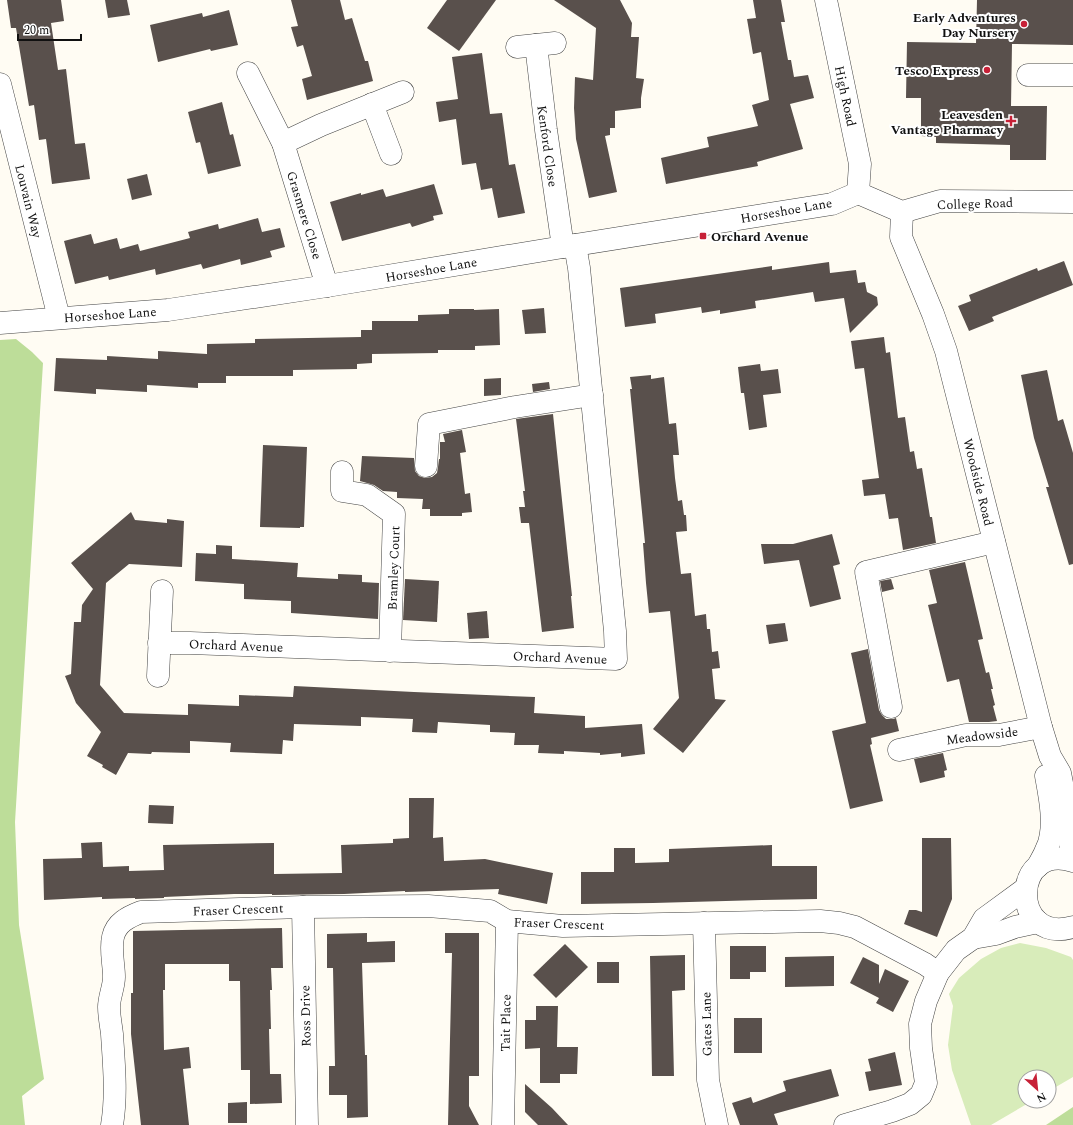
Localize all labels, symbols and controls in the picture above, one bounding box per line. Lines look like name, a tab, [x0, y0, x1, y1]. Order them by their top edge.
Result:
place label: Early Adventures Day Nursery	[913, 8, 1017, 43]
scale bar	[18, 16, 81, 42]
marker: Early Adventures Day Nursery	[1019, 19, 1029, 29]
text: 20 m	[24, 21, 49, 40]
place label: Tesco Express	[895, 61, 979, 81]
street label: High Road	[829, 64, 861, 128]
marker: Tesco Express	[982, 65, 992, 75]
street label: Kenford Close	[531, 104, 563, 188]
place label: Leavesden Vantage Pharmacy	[891, 105, 1004, 140]
marker: Leavesden Vantage Pharmacy	[1006, 116, 1016, 126]
street label: Louvain Way	[9, 162, 47, 241]
street label: Grasmere Close	[281, 169, 327, 262]
street label: Horseshoe Lane	[739, 193, 834, 229]
street label: College Road	[937, 193, 1013, 215]
place label: Orchard Avenue	[711, 227, 808, 247]
marker: Orchard Avenue	[698, 231, 708, 241]
street label: Horseshoe Lane	[384, 252, 479, 288]
street label: Horseshoe Lane	[63, 302, 157, 328]
street label: Woodside Road	[957, 436, 999, 528]
street label: Bramley Court	[383, 525, 405, 611]
street label: Orchard Avenue	[188, 634, 283, 658]
street label: Orchard Avenue	[512, 646, 607, 670]
street label: Meadowside	[945, 722, 1019, 750]
street label: Fraser Crescent	[192, 898, 284, 922]
street label: Fraser Crescent	[513, 912, 605, 936]
street label: Ross Drive	[295, 985, 317, 1047]
street label: Gates Lane	[696, 992, 718, 1056]
street label: Tait Place	[495, 994, 517, 1052]
north arrow	[1017, 1069, 1057, 1109]
text: N	[1033, 1088, 1049, 1107]

